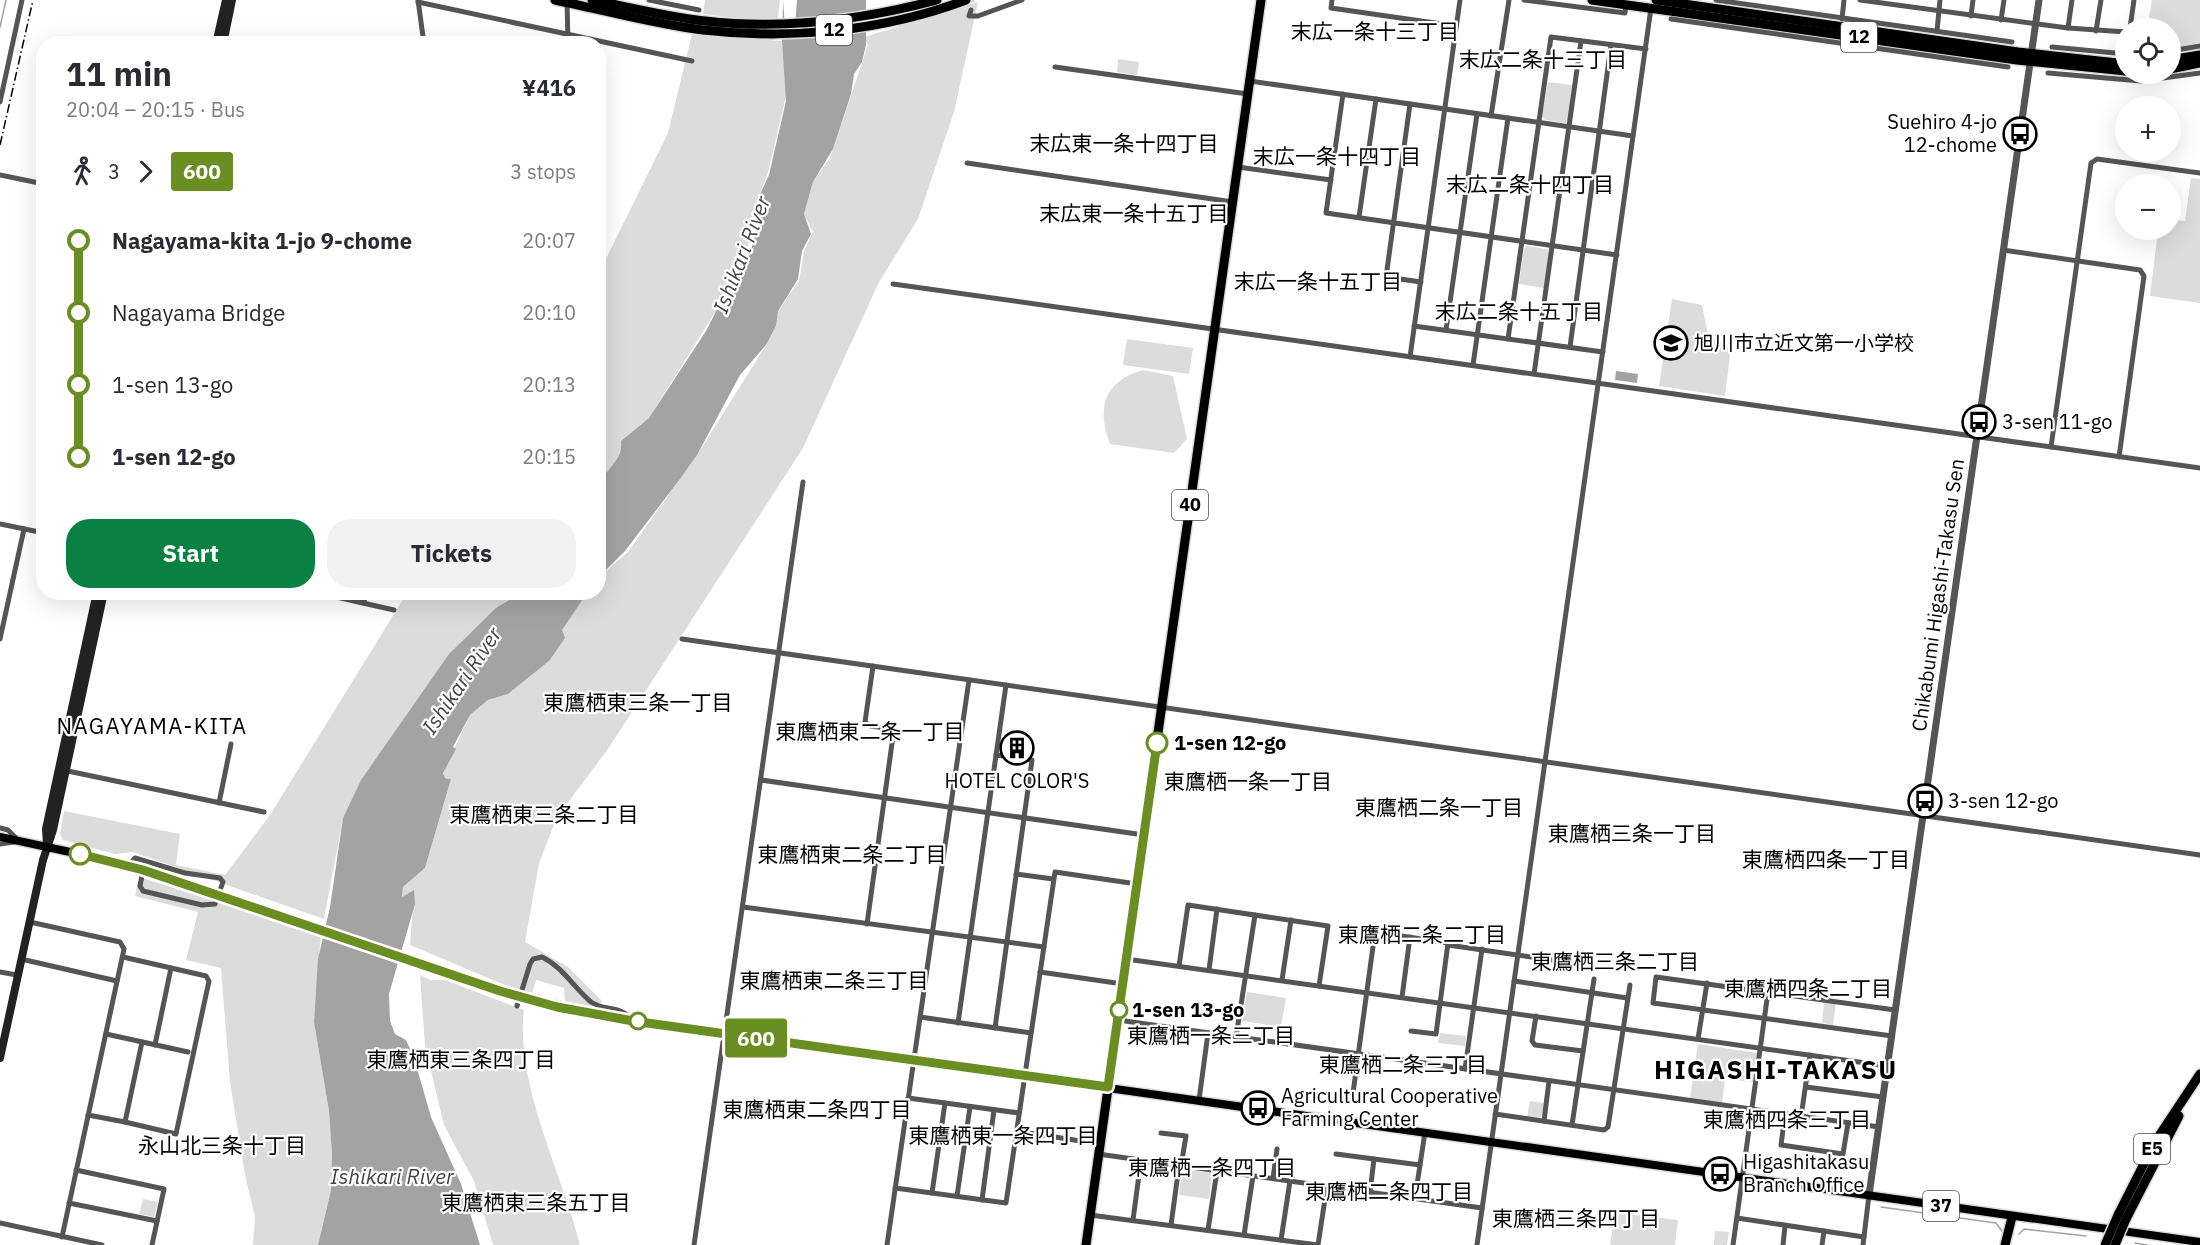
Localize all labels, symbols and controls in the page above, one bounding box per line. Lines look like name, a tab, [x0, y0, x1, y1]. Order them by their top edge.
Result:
road number: 12	[816, 15, 852, 45]
district label: 末広一条十三丁目	[1291, 17, 1459, 45]
map controls	[2115, 18, 2181, 240]
button: locate	[2115, 18, 2181, 84]
road number: 12	[1841, 22, 1877, 52]
district label: 末広二条十三丁目	[1459, 45, 1627, 73]
text: 11 min	[66, 52, 172, 95]
text: ¥416	[522, 73, 576, 102]
text: 20:04 – 20:15 · Bus	[66, 96, 245, 123]
button: +	[2115, 96, 2181, 162]
place label: Suehiro 4-jo 12-chome	[1887, 108, 1997, 158]
bus stop icon: Suehiro 4-jo 12-chome	[2002, 116, 2038, 152]
district label: 末広東一条十四丁目	[1030, 129, 1219, 157]
district label: 末広一条十四丁目	[1253, 142, 1421, 170]
icon: walk	[66, 155, 99, 188]
icon: forward	[129, 155, 162, 188]
text: 600	[183, 157, 221, 185]
text: 3	[108, 158, 120, 185]
text: 3 stops	[510, 158, 576, 185]
district label: 末広二条十四丁目	[1446, 170, 1614, 198]
button: −	[2115, 174, 2181, 240]
water label: Ishikari River	[706, 191, 777, 317]
district label: 末広東一条十五丁目	[1040, 199, 1229, 227]
text: Nagayama-kita 1-jo 9-chome	[112, 226, 412, 255]
text: 20:07	[522, 227, 576, 254]
district label: 末広一条十五丁目	[1234, 267, 1402, 295]
district label: 末広二条十五丁目	[1435, 297, 1603, 325]
text: Nagayama Bridge	[112, 298, 285, 327]
text: 20:10	[522, 299, 576, 326]
school or university icon: 旭川市立近文第一小学校	[1653, 325, 1689, 361]
place label: 旭川市立近文第一小学校	[1694, 329, 1914, 356]
text: 1-sen 13-go	[112, 370, 233, 399]
text: 20:13	[522, 371, 576, 398]
bus stop icon: 3-sen 11-go	[1961, 404, 1997, 440]
place label: 3-sen 11-go	[2002, 408, 2112, 435]
text: 1-sen 12-go	[112, 442, 236, 471]
text: 20:15	[522, 443, 576, 470]
street label: Chikabumi Higashi-Takasu Sen	[1905, 457, 1970, 733]
road number: 40	[1172, 490, 1208, 520]
button: Start	[66, 519, 315, 588]
button: Tickets	[327, 519, 576, 588]
water label: Ishikari River	[415, 620, 508, 739]
district label: 東鷹栖東三条一丁目	[544, 688, 733, 716]
district label: NAGAYAMA-KITA	[56, 711, 248, 740]
district label: 東鷹栖東二条一丁目	[776, 717, 965, 745]
place label: 1-sen 12-go	[1174, 729, 1286, 756]
building icon: HOTEL COLOR'S	[999, 730, 1035, 766]
marker: 1-sen 12-go	[1146, 732, 1168, 754]
place label: HOTEL COLOR'S	[945, 767, 1089, 794]
district label: 東鷹栖一条一丁目	[1164, 767, 1332, 795]
bus stop icon: 3-sen 12-go	[1907, 783, 1943, 819]
place label: 3-sen 12-go	[1948, 787, 2058, 814]
district label: 東鷹栖二条一丁目	[1355, 793, 1523, 821]
district label: 東鷹栖東三条二丁目	[450, 800, 639, 828]
district label: 東鷹栖三条一丁目	[1548, 819, 1716, 847]
district label: 東鷹栖東二条二丁目	[758, 840, 947, 868]
unlabelled marker	[69, 843, 91, 865]
district label: 東鷹栖四条一丁目	[1742, 845, 1910, 873]
district label: 東鷹栖二条二丁目	[1338, 920, 1506, 948]
district label: 東鷹栖三条二丁目	[1531, 947, 1699, 975]
district label: 東鷹栖東二条三丁目	[740, 966, 929, 994]
district label: 東鷹栖四条二丁目	[1724, 974, 1892, 1002]
place label: 1-sen 13-go	[1132, 996, 1244, 1023]
marker: 1-sen 13-go	[1110, 1001, 1128, 1019]
unlabelled marker	[629, 1012, 647, 1030]
line badge: 600	[722, 1018, 790, 1058]
district label: 東鷹栖一条三丁目	[1127, 1021, 1295, 1049]
text: 600	[737, 1024, 775, 1052]
district label: 東鷹栖東三条四丁目	[367, 1045, 556, 1073]
district label: 東鷹栖二条三丁目	[1319, 1050, 1487, 1078]
district label: HIGASHI-TAKASU	[1654, 1052, 1898, 1086]
place label: Agricultural Cooperative Farming Center	[1281, 1082, 1498, 1132]
bus stop icon: Agricultural Cooperative Farming Center	[1240, 1090, 1276, 1126]
district label: 東鷹栖東二条四丁目	[723, 1095, 912, 1123]
district label: 東鷹栖四条三丁目	[1703, 1105, 1871, 1133]
district label: 東鷹栖東一条四丁目	[909, 1121, 1098, 1149]
district label: 永山北三条十丁目	[138, 1131, 306, 1159]
road number: E5	[2134, 1134, 2170, 1164]
place label: Higashitakasu Branch Office	[1743, 1148, 1869, 1198]
district label: 東鷹栖一条四丁目	[1128, 1153, 1296, 1181]
bus stop icon: Higashitakasu Branch Office	[1702, 1156, 1738, 1192]
water label: Ishikari River	[330, 1162, 455, 1190]
district label: 東鷹栖二条四丁目	[1305, 1177, 1473, 1205]
district label: 東鷹栖東三条五丁目	[442, 1188, 631, 1216]
road number: 37	[1923, 1191, 1959, 1221]
district label: 東鷹栖三条四丁目	[1492, 1204, 1660, 1232]

